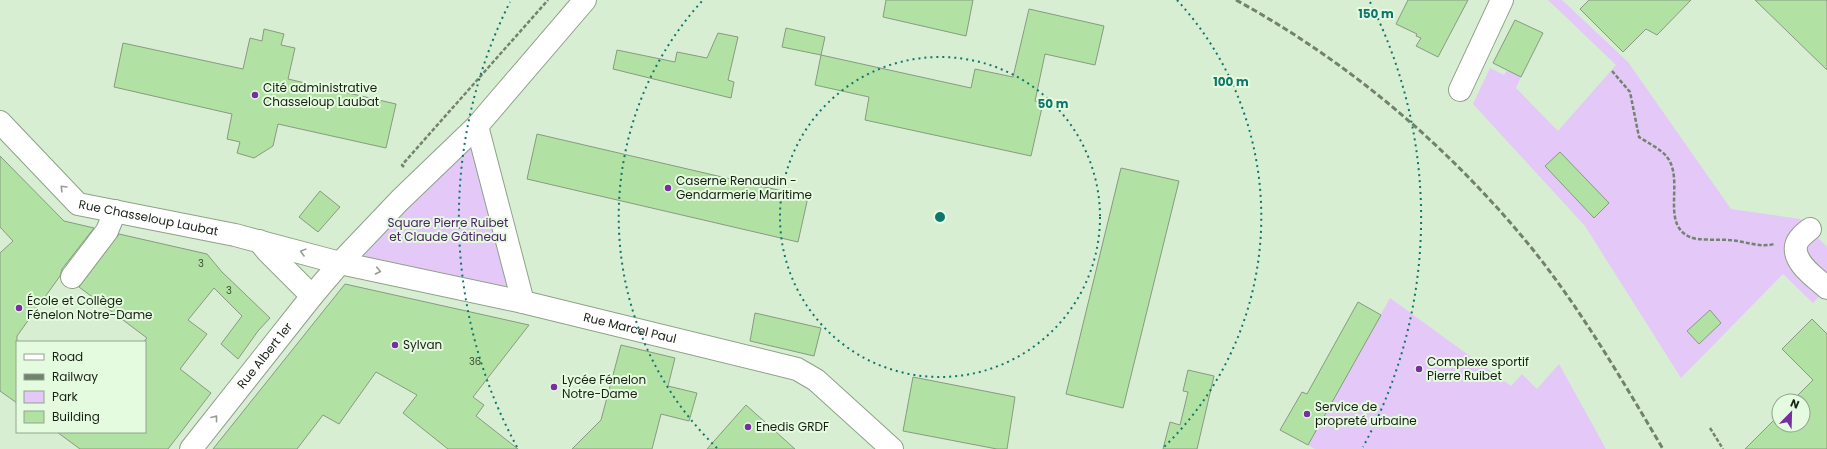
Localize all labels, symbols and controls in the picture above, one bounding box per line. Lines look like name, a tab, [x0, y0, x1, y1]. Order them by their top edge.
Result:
text: 150 m	[1358, 5, 1394, 22]
text: 100 m	[1213, 73, 1249, 90]
place label: Cité administrative Chasseloup Laubat	[263, 79, 379, 110]
marker: Cité administrative Chasseloup Laubat	[250, 90, 260, 100]
text: 50 m	[1038, 95, 1069, 112]
place label: Caserne Renaudin - Gendarmerie Maritime	[676, 172, 812, 203]
marker: Caserne Renaudin - Gendarmerie Maritime	[663, 183, 673, 193]
one-way arrow	[61, 185, 68, 192]
street label: Rue Chasseloup Laubat	[77, 195, 220, 240]
centre of rings	[933, 210, 947, 224]
park label: Square Pierre Ruibet et Claude Gâtineau	[388, 214, 508, 245]
one-way arrow	[299, 249, 306, 257]
house number: 3	[198, 256, 204, 271]
one-way arrow	[375, 266, 381, 274]
house number: 3	[226, 283, 232, 298]
place label: École et Collège Fénelon Notre-Dame	[27, 292, 153, 323]
marker: École et Collège Fénelon Notre-Dame	[14, 303, 24, 313]
street label: Rue Marcel Paul	[582, 308, 678, 347]
street label: Rue Albert 1er	[233, 318, 296, 392]
place label: Sylvan	[403, 336, 442, 353]
marker: Sylvan	[390, 340, 400, 350]
legend	[16, 341, 146, 433]
text: Road	[52, 348, 83, 365]
place label: Complexe sportif Pierre Ruibet	[1427, 353, 1529, 384]
house number: 36	[469, 354, 481, 369]
marker: Complexe sportif Pierre Ruibet	[1414, 364, 1424, 374]
text: Railway	[52, 368, 98, 385]
place label: Lycée Fénelon Notre-Dame	[562, 371, 646, 402]
marker: Lycée Fénelon Notre-Dame	[549, 382, 559, 392]
text: Park	[52, 388, 79, 405]
north arrow	[1771, 393, 1811, 433]
text: N	[1788, 395, 1802, 413]
place label: Service de propreté urbaine	[1315, 398, 1417, 429]
text: Building	[52, 408, 100, 425]
marker: Service de propreté urbaine	[1302, 409, 1312, 419]
one-way arrow	[210, 416, 217, 423]
place label: Enedis GRDF	[756, 418, 829, 435]
marker: Enedis GRDF	[743, 422, 753, 432]

